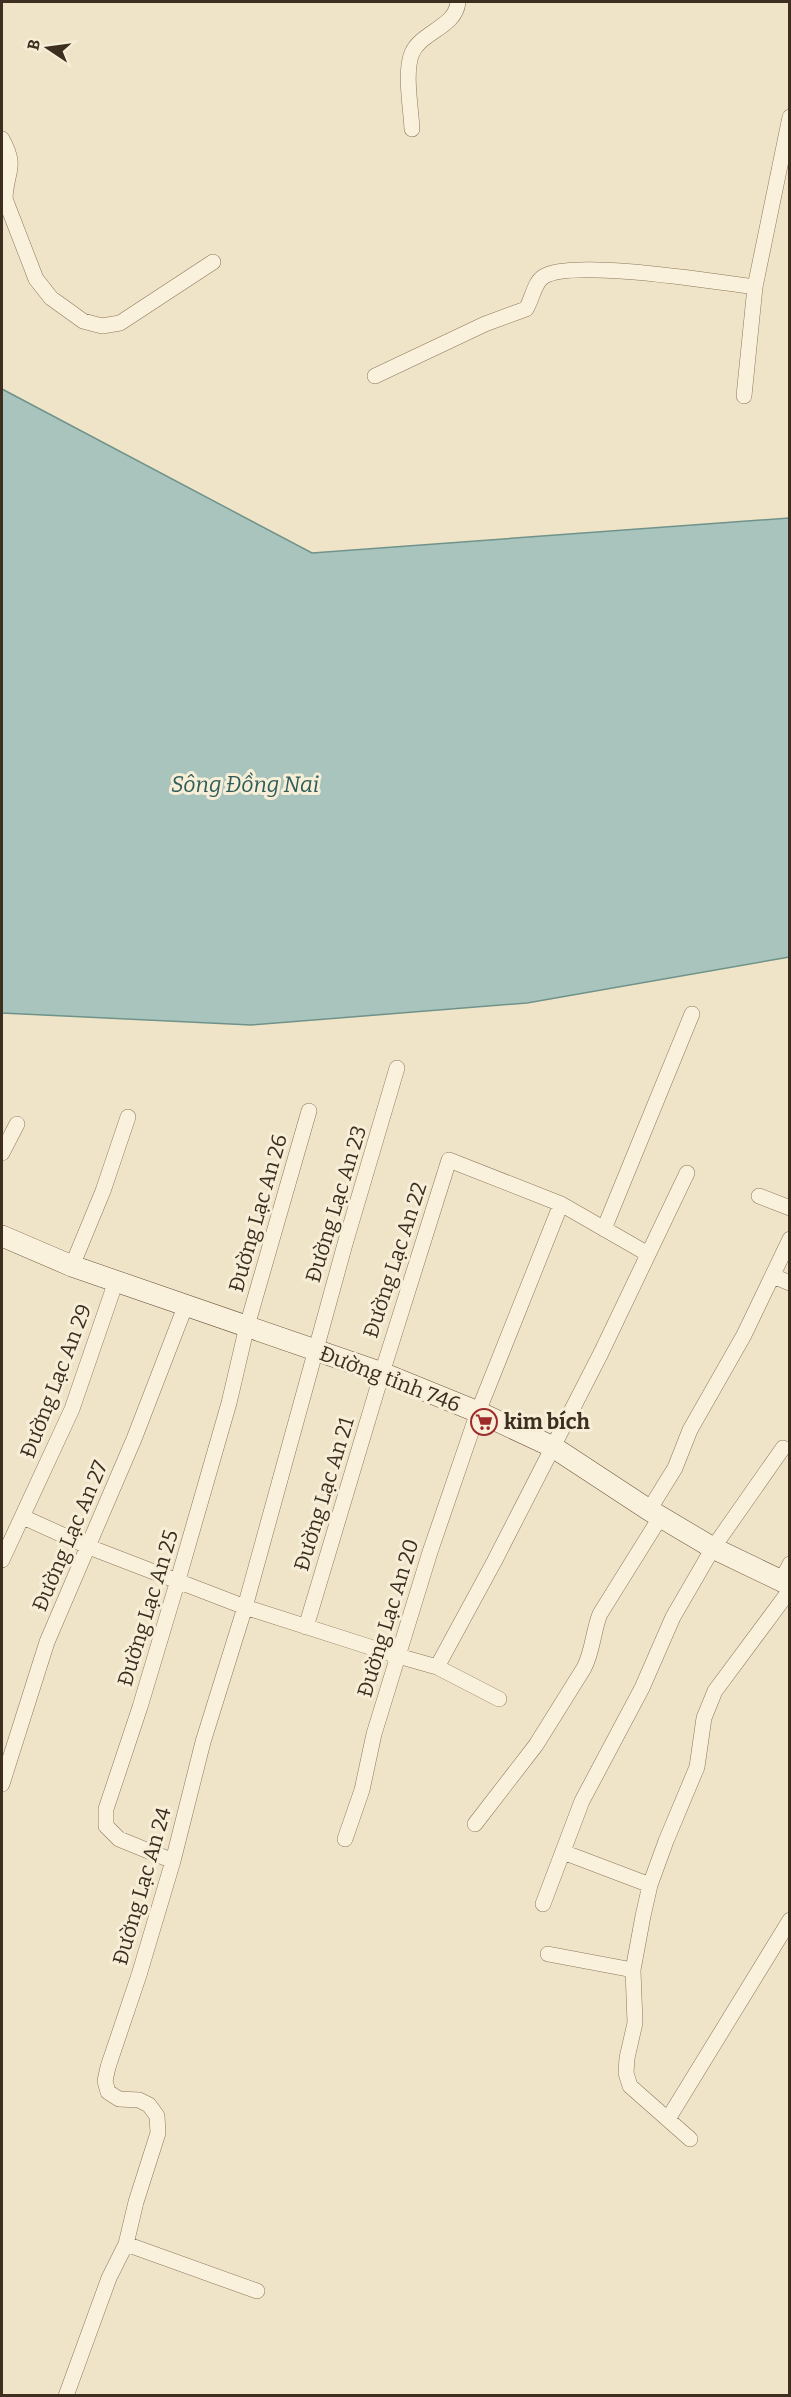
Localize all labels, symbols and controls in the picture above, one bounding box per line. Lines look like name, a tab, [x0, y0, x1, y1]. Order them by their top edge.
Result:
north arrow	[18, 18, 78, 78]
text: B	[23, 38, 44, 52]
water label: Sông Đồng Nai	[171, 771, 319, 798]
street label: Đường Lạc An 23	[300, 1122, 372, 1286]
street label: Đường Lạc An 26	[223, 1131, 293, 1295]
street label: Đường Lạc An 22	[358, 1179, 432, 1341]
street label: Đường Lạc An 29	[15, 1300, 97, 1462]
street label: Đường tỉnh 746	[316, 1340, 464, 1418]
supermarket icon: kim bích	[469, 1407, 499, 1437]
place label: kim bích	[504, 1409, 590, 1435]
street label: Đường Lạc An 21	[288, 1414, 360, 1574]
street label: Đường Lạc An 27	[27, 1456, 114, 1615]
street label: Đường Lạc An 25	[112, 1527, 184, 1689]
street label: Đường Lạc An 20	[352, 1536, 424, 1700]
street label: Đường Lạc An 24	[107, 1804, 177, 1968]

